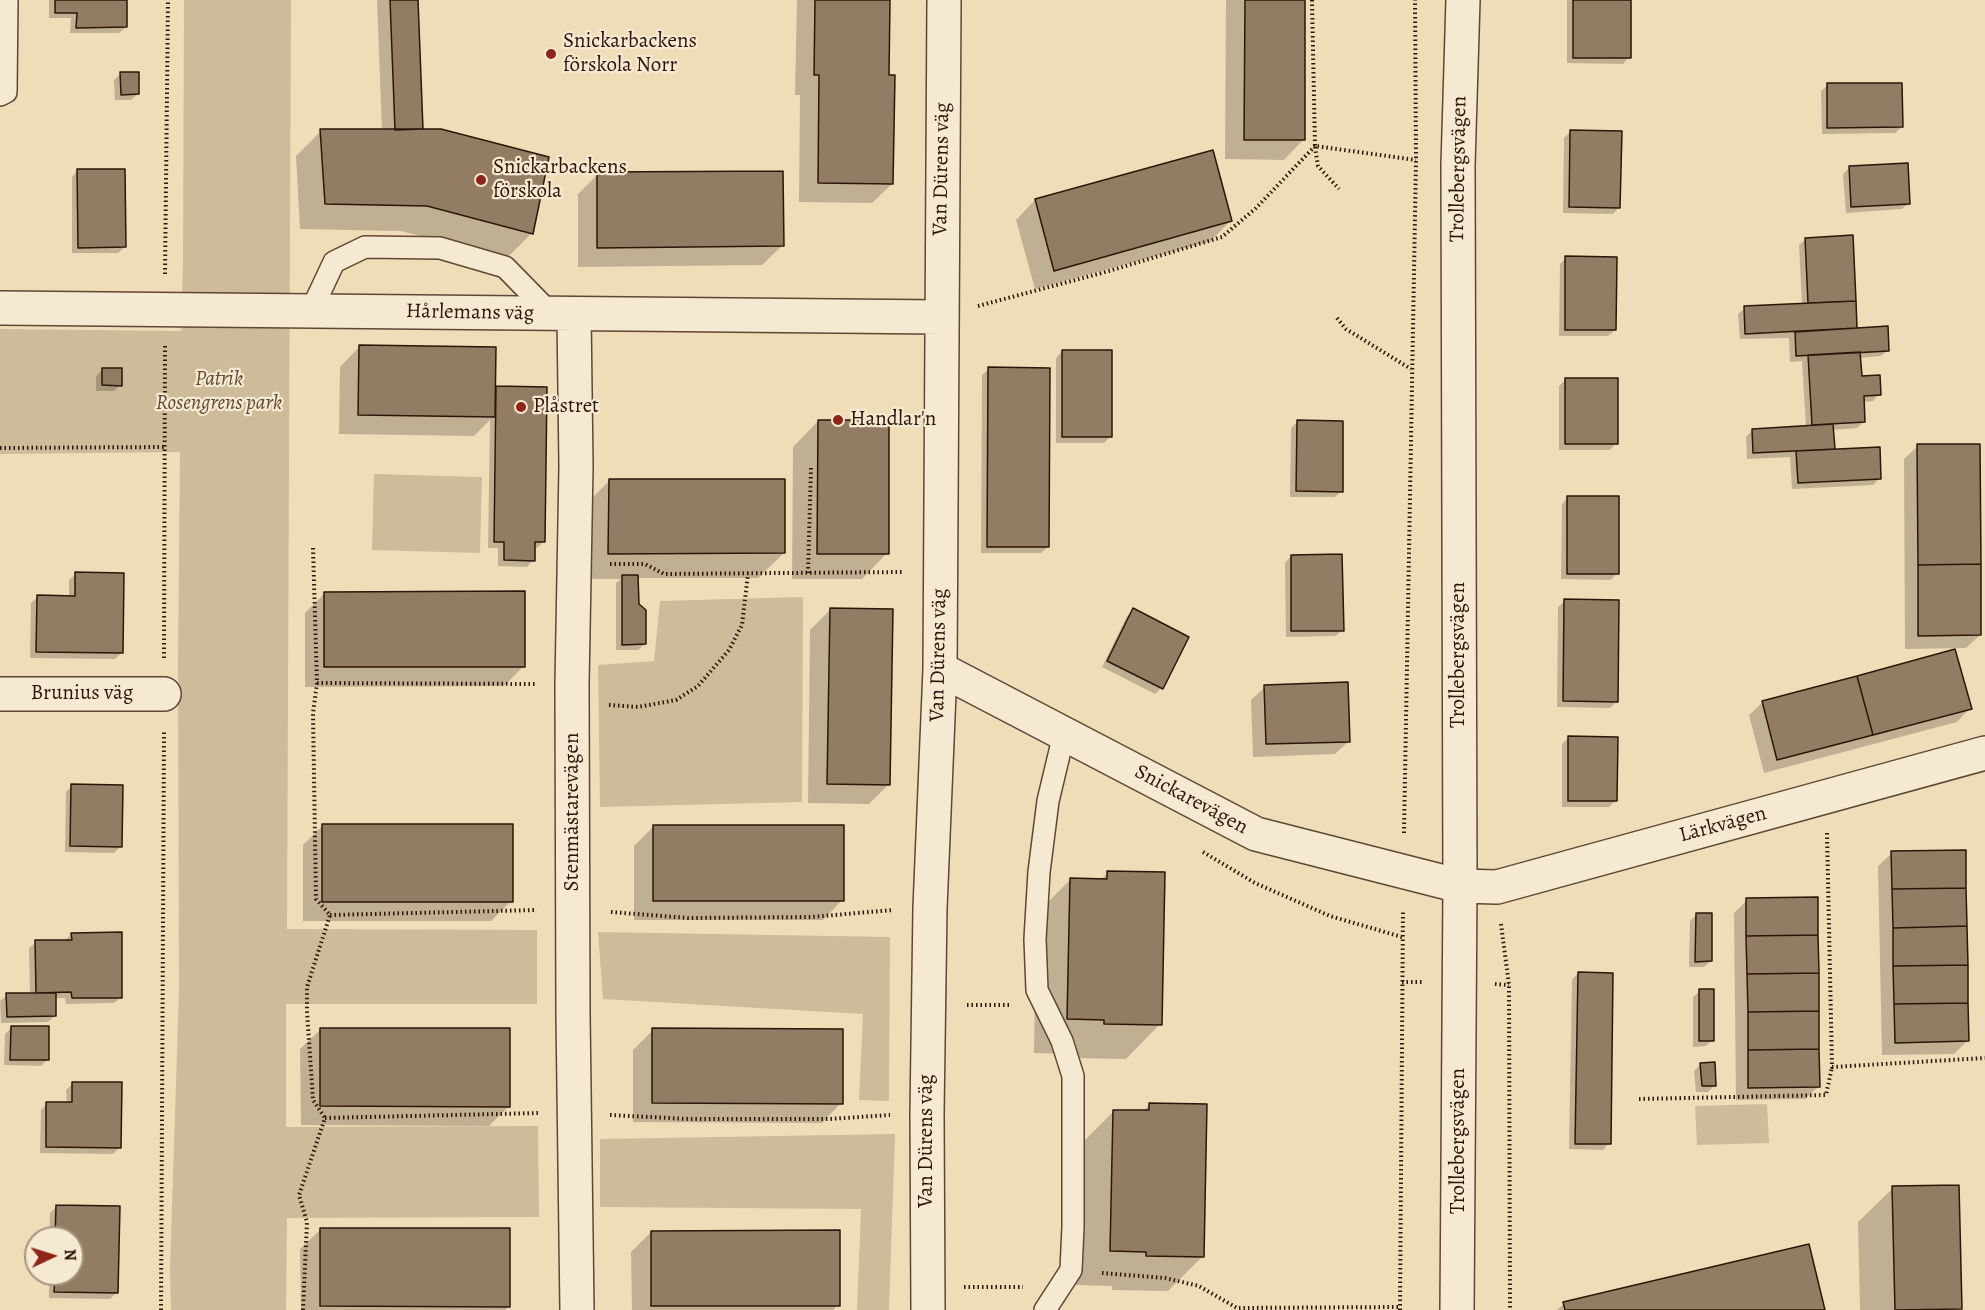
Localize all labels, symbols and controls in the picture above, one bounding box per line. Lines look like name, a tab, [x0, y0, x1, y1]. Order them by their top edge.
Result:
place label: Snickarbackens förskola Norr	[563, 29, 697, 79]
marker: Snickarbackens förskola Norr	[544, 47, 558, 61]
street label: Trollebergsvägen	[1445, 96, 1473, 242]
street label: Van Dürens väg	[928, 102, 956, 236]
place label: Snickarbackens förskola	[493, 155, 627, 205]
marker: Snickarbackens förskola	[474, 173, 488, 187]
street label: Hårlemans väg	[406, 299, 534, 327]
park label: Patrik Rosengrens park	[156, 367, 282, 417]
place label: Plåstret	[533, 394, 599, 420]
marker: Plåstret	[514, 400, 528, 414]
place label: Handlar'n	[850, 407, 936, 433]
marker: Handlar'n	[831, 413, 845, 427]
street label: Trollebergsvägen	[1446, 582, 1472, 728]
street label: Van Dürens väg	[925, 588, 953, 722]
street label: Brunius väg	[31, 681, 133, 707]
street label: Stenmästarevägen	[560, 733, 586, 891]
street label: Snickarevägen	[1130, 760, 1252, 840]
street label: Lärkvägen	[1677, 801, 1769, 849]
street label: Trollebergsvägen	[1446, 1068, 1472, 1214]
street label: Van Dürens väg	[914, 1074, 940, 1208]
north arrow	[24, 1226, 84, 1286]
text: N	[59, 1248, 81, 1261]

